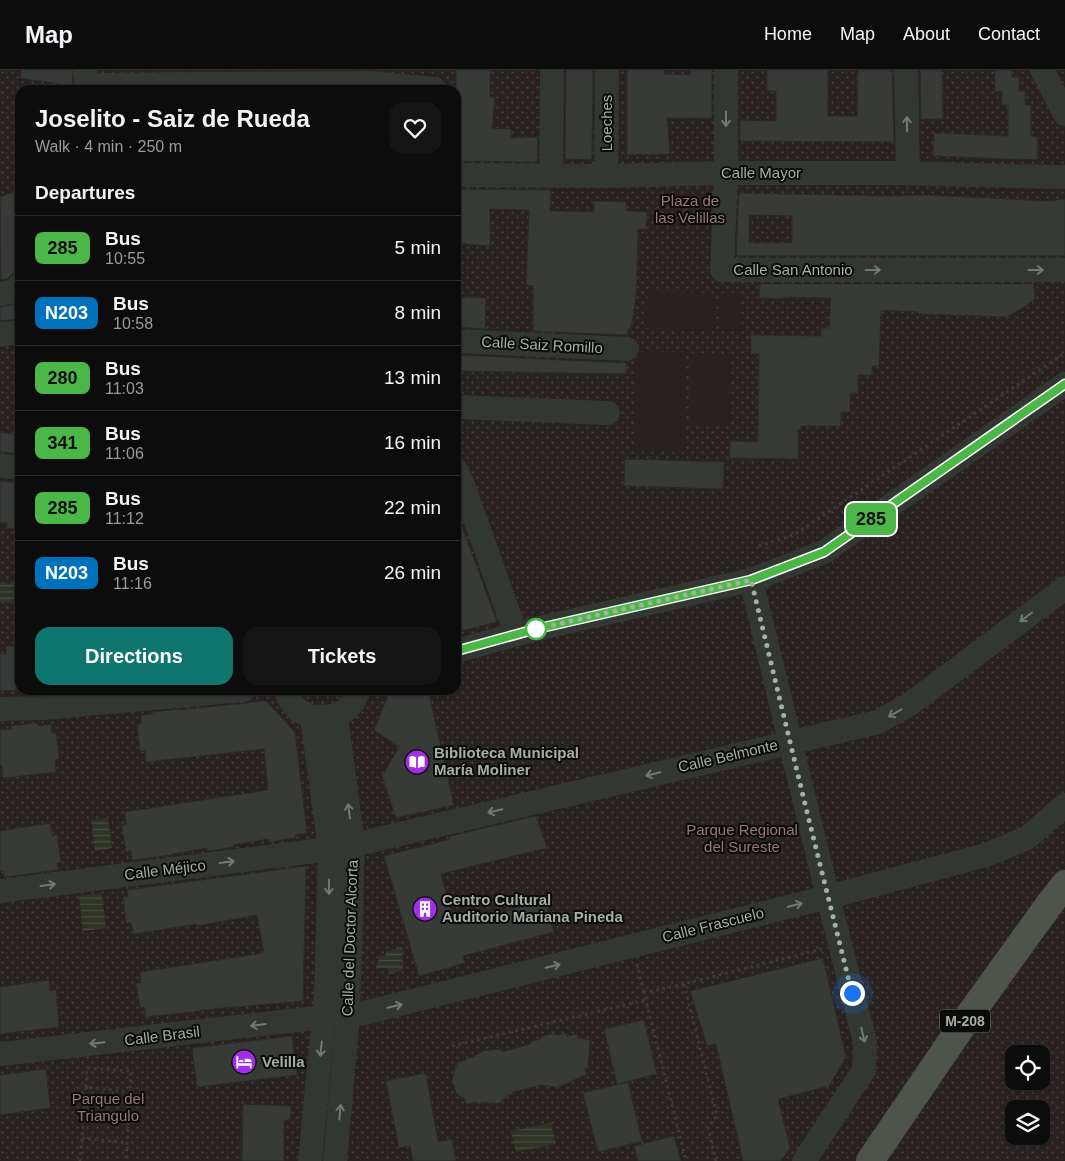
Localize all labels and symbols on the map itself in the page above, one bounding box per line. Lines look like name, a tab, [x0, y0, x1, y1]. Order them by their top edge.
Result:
street label: Loeches	[598, 95, 615, 151]
one-way arrow	[721, 110, 731, 126]
one-way arrow	[902, 116, 912, 132]
street label: Calle Mayor	[721, 164, 801, 181]
park label: Plaza de las Velillas	[655, 192, 725, 226]
street label: Calle San Antonio	[733, 261, 853, 278]
one-way arrow	[864, 265, 881, 275]
one-way arrow	[1027, 265, 1043, 275]
street label: Calle Saiz Romillo	[481, 333, 603, 356]
line badge: 285	[842, 503, 900, 535]
one-way arrow	[1019, 612, 1033, 622]
unlabelled marker	[525, 618, 547, 640]
one-way arrow	[888, 708, 903, 718]
street label: Calle Belmonte	[676, 736, 779, 775]
place label: Biblioteca Municipal María Moliner	[434, 744, 579, 778]
library icon: Biblioteca Municipal María Moliner	[404, 749, 430, 775]
one-way arrow	[646, 770, 662, 779]
one-way arrow	[344, 803, 354, 819]
one-way arrow	[488, 807, 504, 816]
park label: Parque Regional del Sureste	[686, 821, 798, 855]
street label: Calle Méjico	[123, 856, 207, 883]
one-way arrow	[219, 857, 235, 867]
street label: Calle del Doctor Alcorta	[338, 859, 361, 1017]
one-way arrow	[324, 878, 334, 895]
one-way arrow	[40, 880, 56, 890]
place label: Centro Cultural Auditorio Mariana Pineda	[442, 891, 624, 925]
building icon: Centro Cultural Auditorio Mariana Pineda	[412, 896, 438, 922]
one-way arrow	[787, 900, 803, 909]
street label: Calle Frascuelo	[660, 904, 765, 945]
one-way arrow	[544, 961, 560, 970]
your location	[840, 981, 865, 1006]
one-way arrow	[387, 1000, 403, 1010]
road number: M-208	[940, 1009, 990, 1032]
one-way arrow	[250, 1020, 266, 1030]
street label: Calle Brasil	[123, 1022, 201, 1049]
one-way arrow	[859, 1026, 868, 1042]
one-way arrow	[89, 1039, 105, 1048]
one-way arrow	[316, 1041, 326, 1057]
hotel icon: Velilla	[231, 1049, 257, 1075]
place label: Velilla	[262, 1053, 305, 1070]
park label: Parque del Triangulo	[72, 1090, 144, 1124]
one-way arrow	[335, 1105, 344, 1121]

